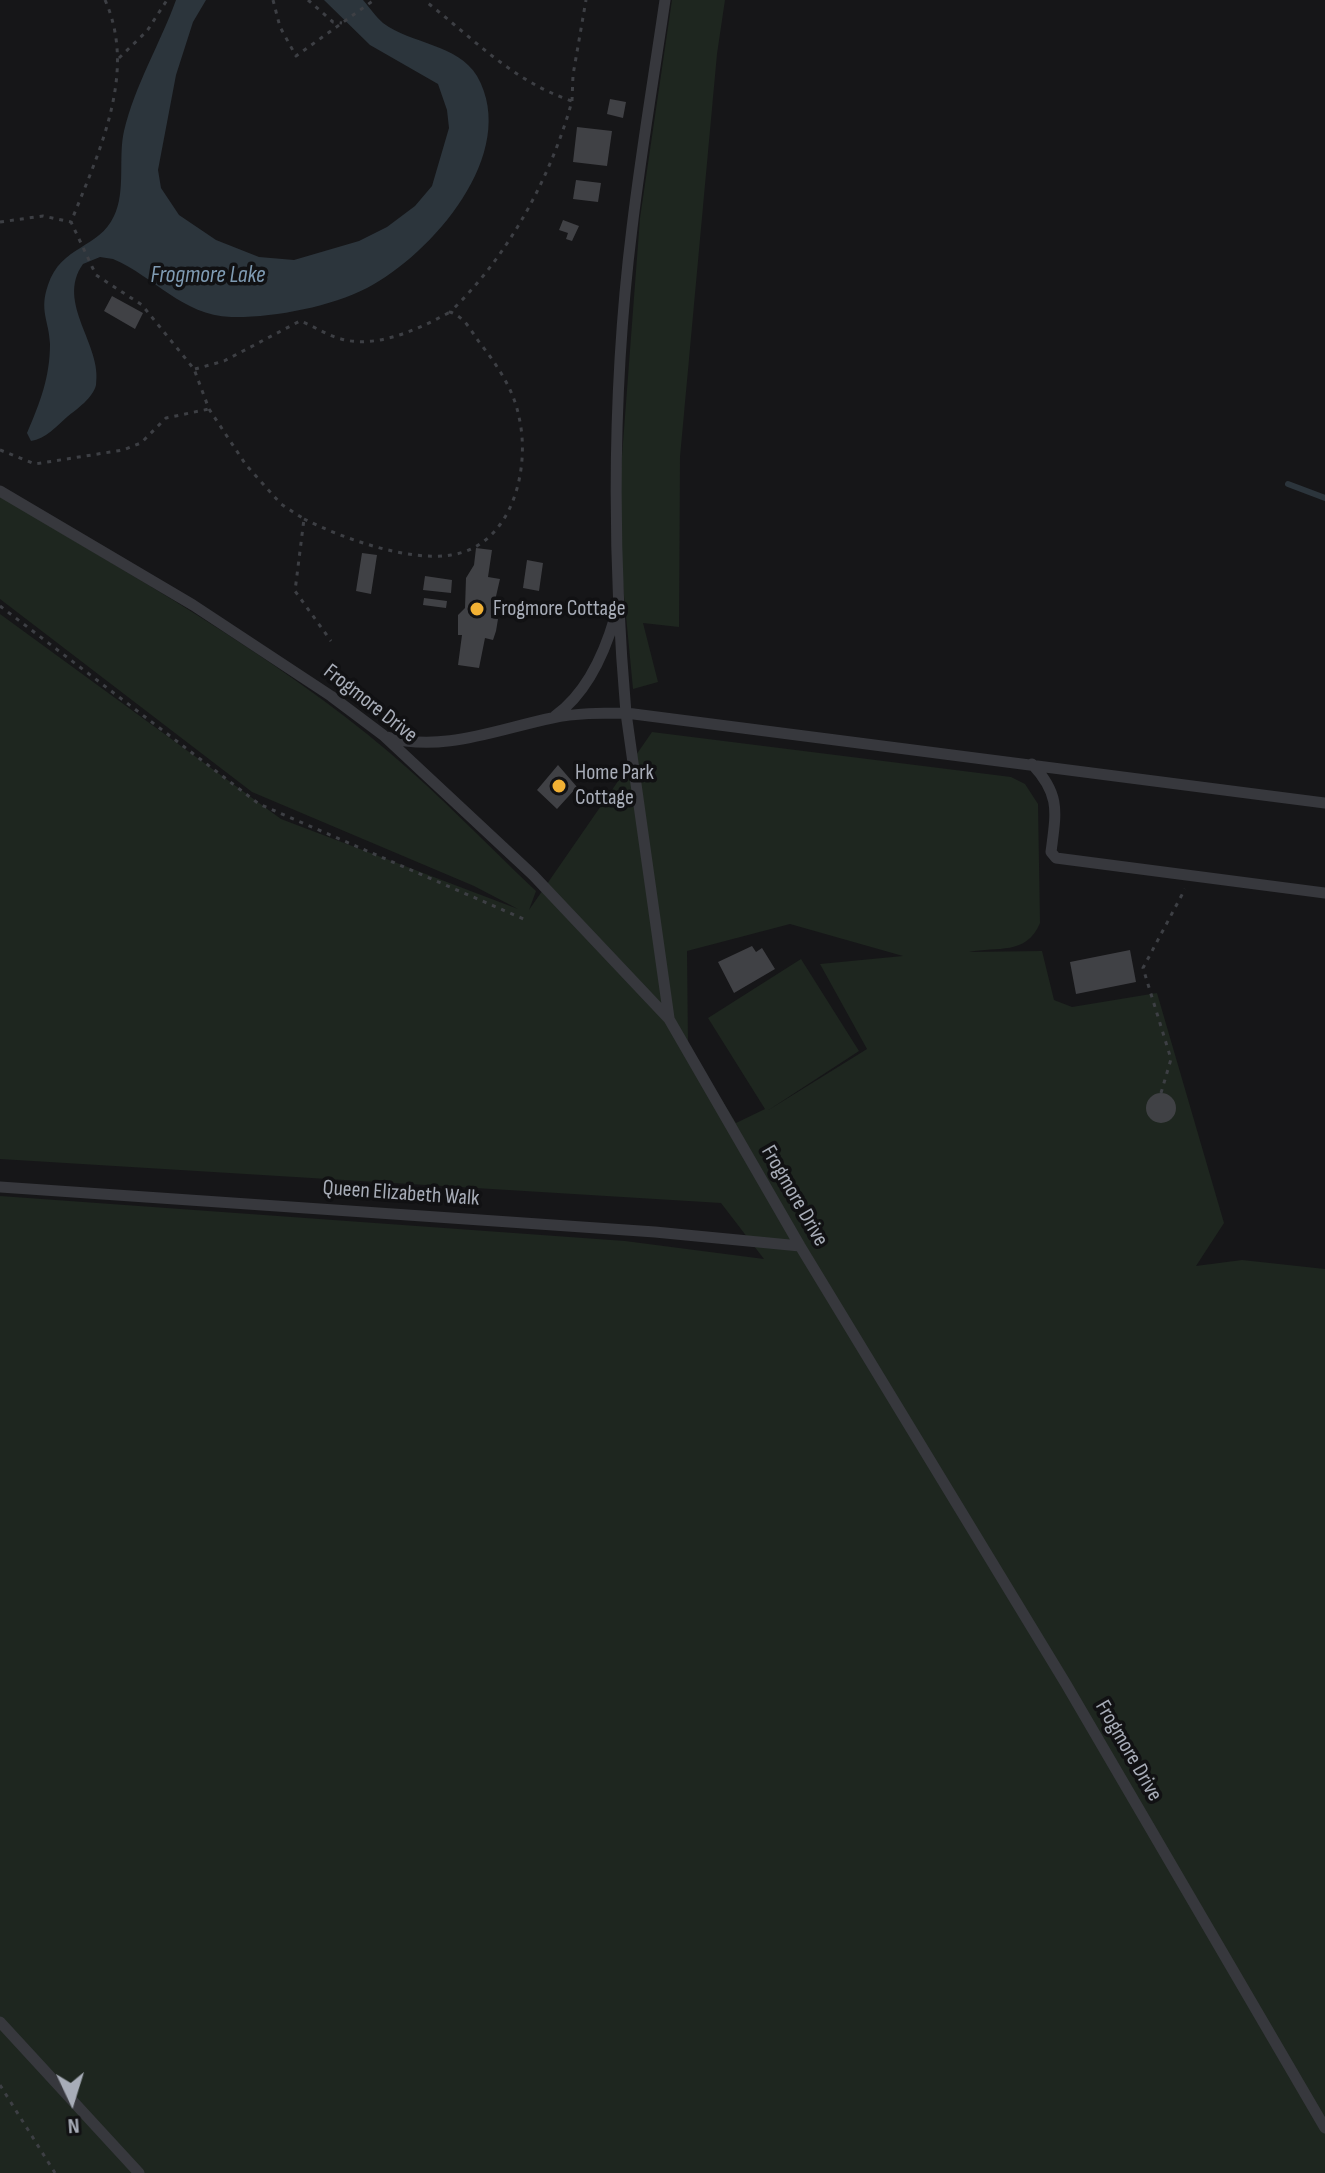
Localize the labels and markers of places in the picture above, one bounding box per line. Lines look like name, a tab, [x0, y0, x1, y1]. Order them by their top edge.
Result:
place label: Frogmore Cottage	[493, 596, 626, 622]
marker: Frogmore Cottage	[468, 600, 486, 618]
place label: Home Park Cottage	[575, 760, 654, 812]
marker: Home Park Cottage	[550, 777, 568, 795]

